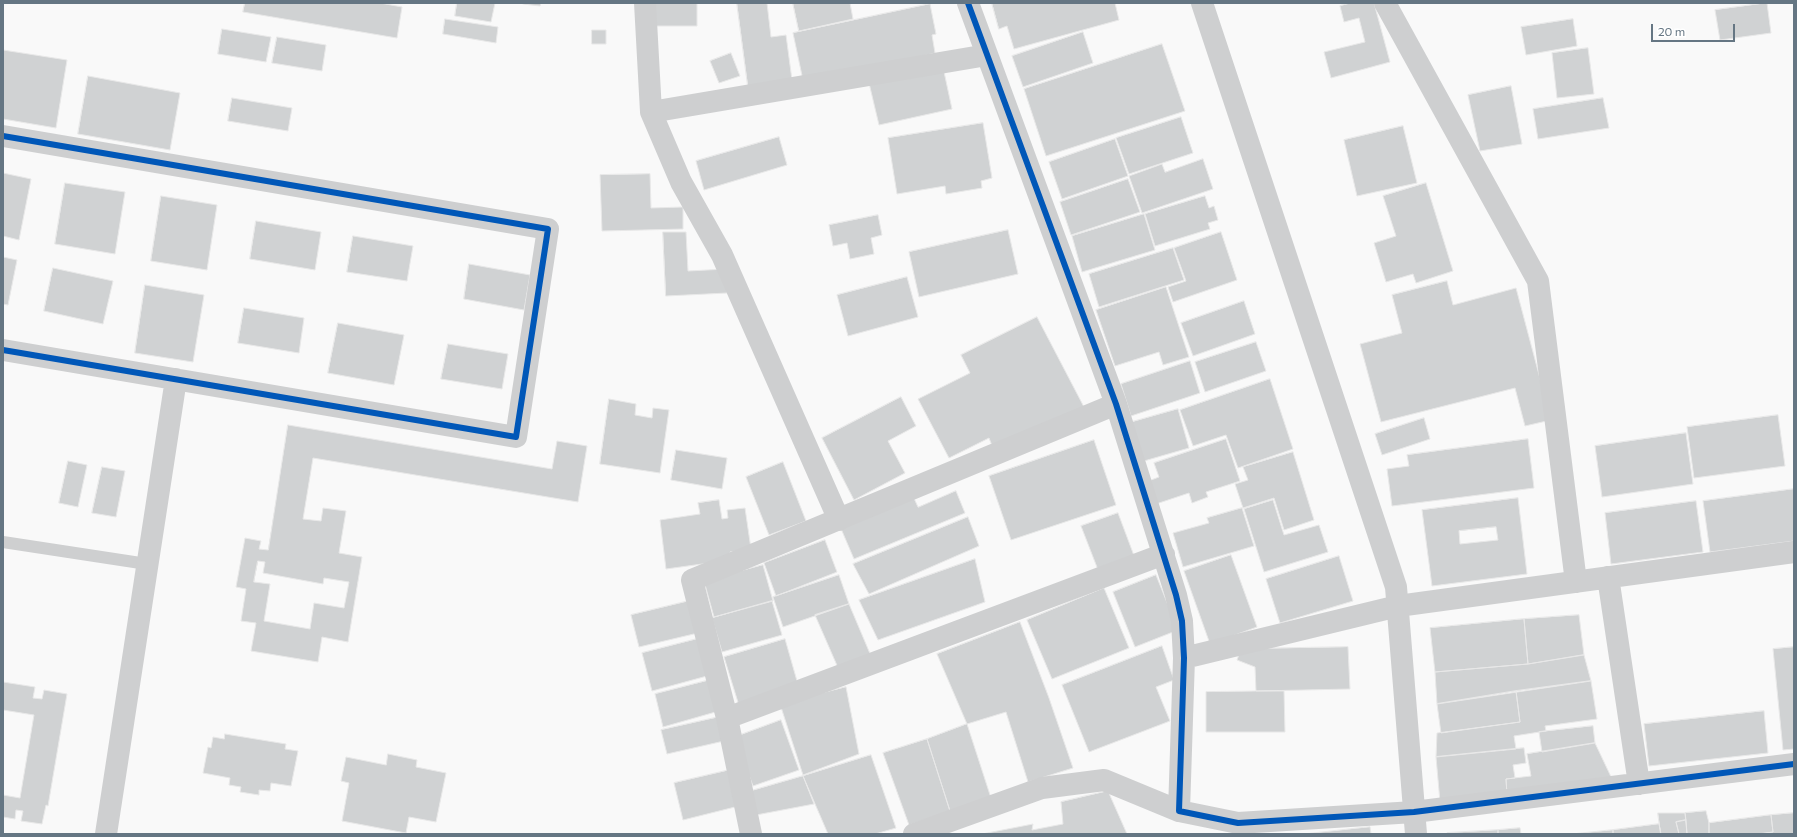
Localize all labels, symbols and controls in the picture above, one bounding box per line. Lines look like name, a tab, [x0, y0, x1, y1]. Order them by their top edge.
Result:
scale bar	[1653, 16, 1737, 42]
text: 20 m	[1658, 24, 1685, 38]

